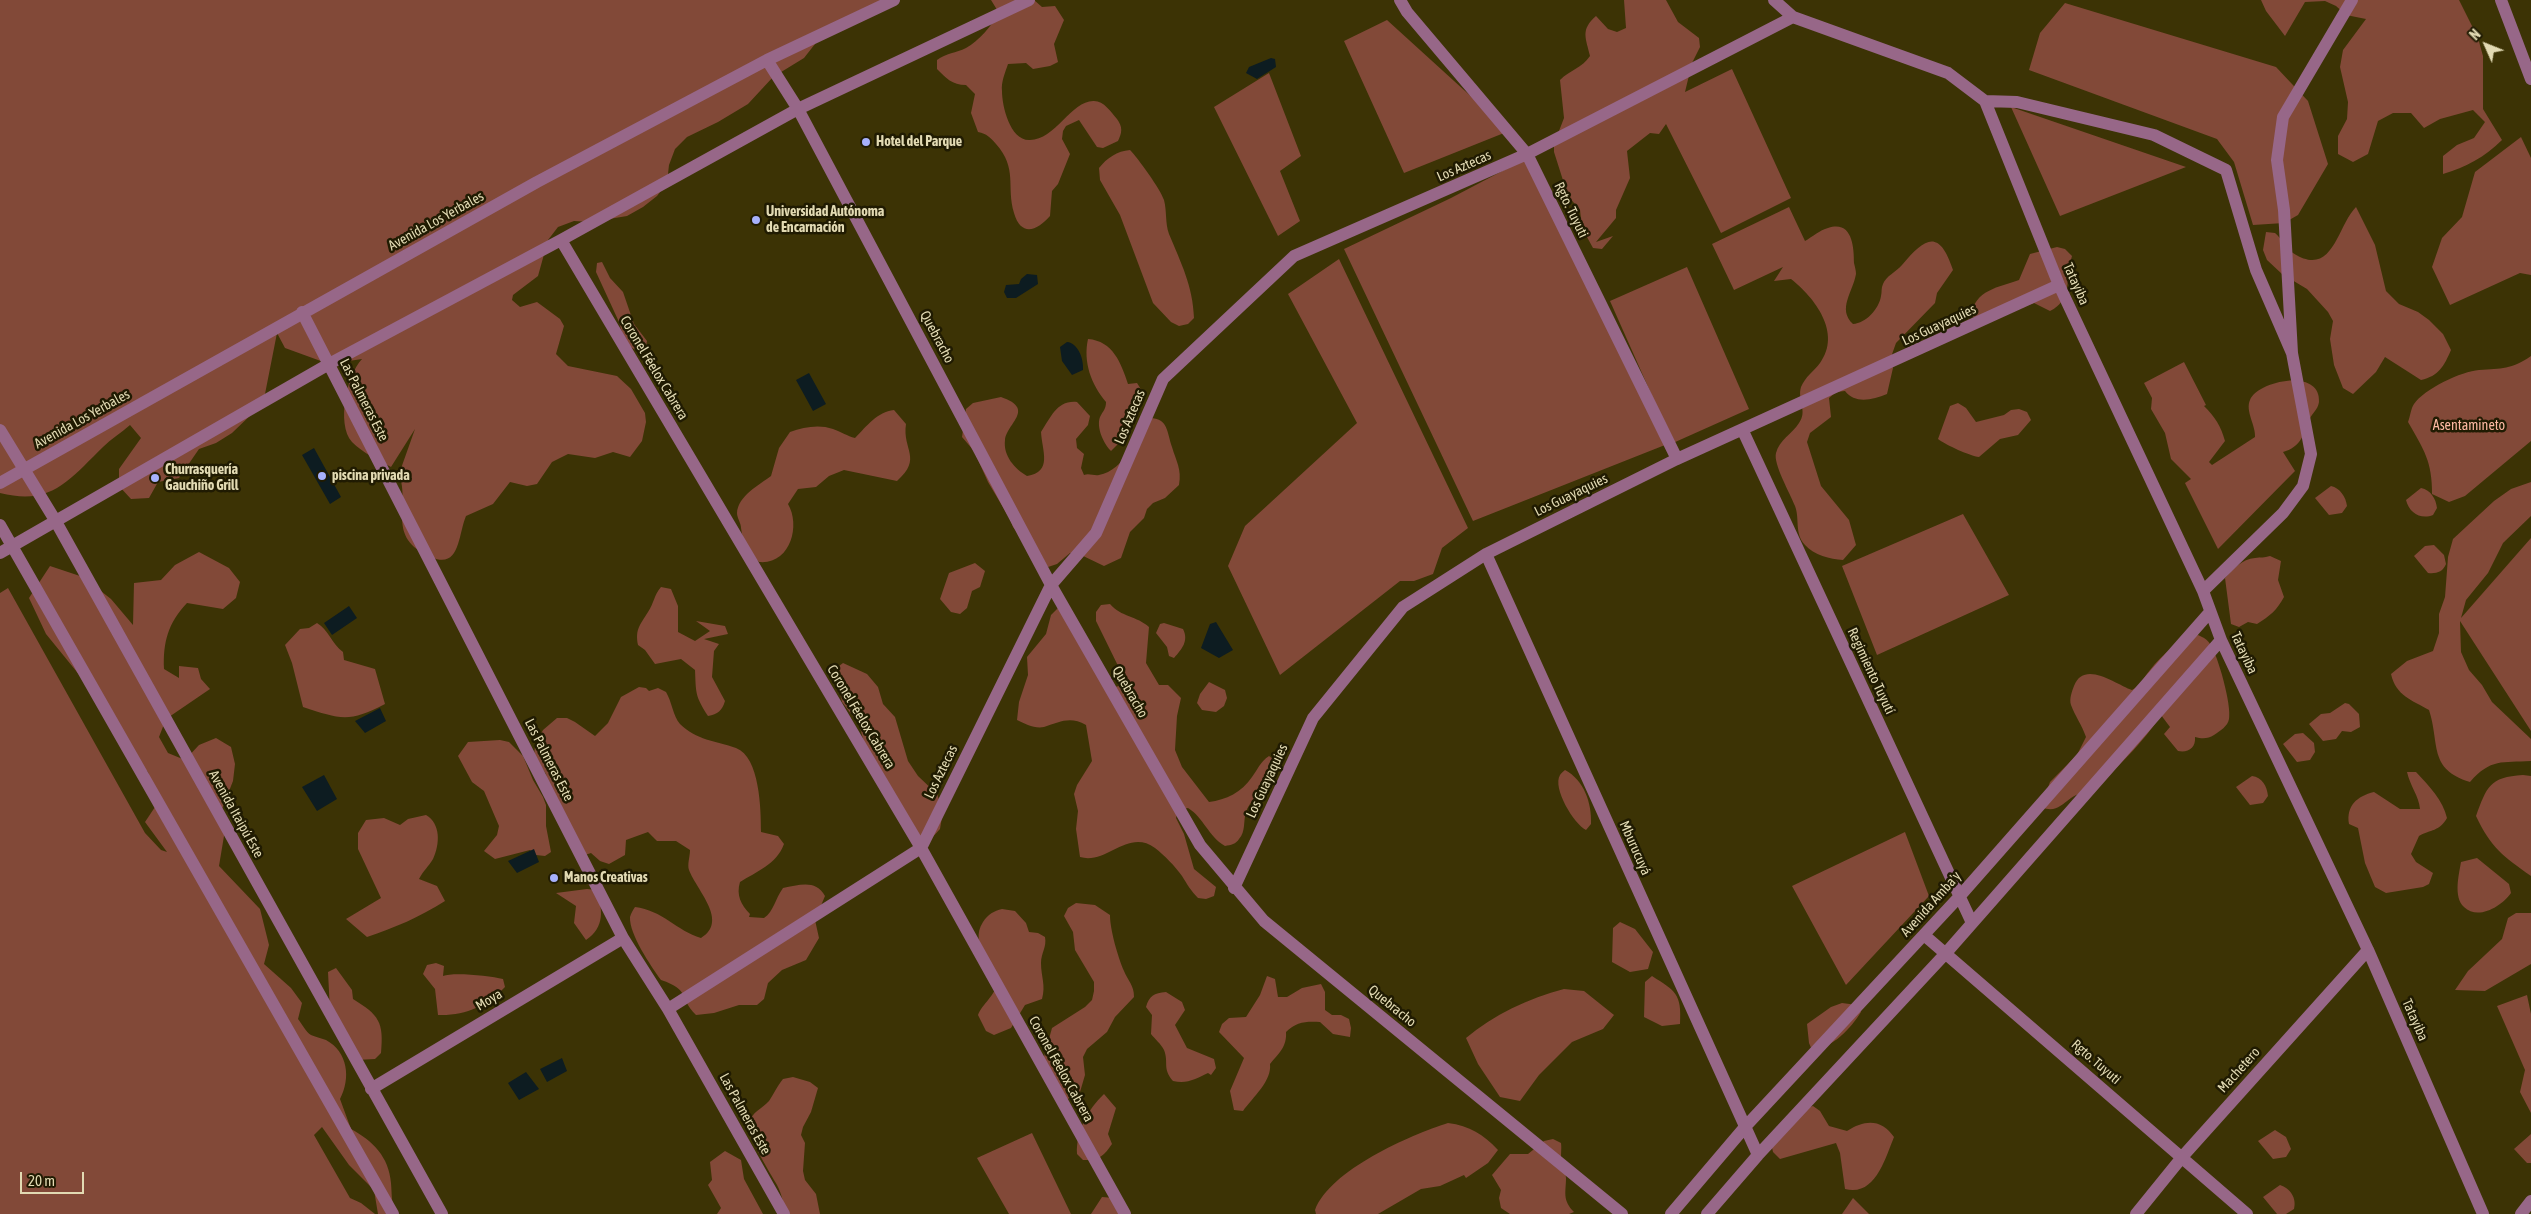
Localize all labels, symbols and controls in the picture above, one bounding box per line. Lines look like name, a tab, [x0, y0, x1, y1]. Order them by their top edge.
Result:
north arrow	[2461, 20, 2511, 70]
text: N	[2467, 26, 2484, 43]
place label: Hotel del Parque	[876, 134, 962, 150]
marker: Hotel del Parque	[860, 136, 872, 148]
street label: Los Aztecas	[1434, 147, 1494, 185]
street label: Rgto. Tuyuti	[1550, 179, 1592, 241]
street label: Avenida Los Yerbales	[385, 188, 487, 254]
place label: Universidad Autónoma de Encarnación	[766, 204, 884, 236]
marker: Universidad Autónoma de Encarnación	[750, 214, 762, 226]
street label: Tatayiba	[2059, 260, 2093, 308]
street label: Los Guayaquies	[1899, 301, 1979, 349]
street label: Quebracho	[916, 308, 958, 366]
street label: Coronel Féelox Cabrera	[616, 313, 692, 423]
street label: Las Palmeras Este	[336, 356, 392, 444]
street label: Avenida Los Yerbales	[31, 386, 133, 452]
street label: Los Aztecas	[1111, 387, 1149, 447]
park label: Asentamineto	[2433, 418, 2505, 434]
place label: Churrasquería Gauchiño Grill	[165, 462, 238, 494]
place label: piscina privada	[332, 468, 410, 484]
marker: piscina privada	[316, 470, 328, 482]
street label: Los Guayaquies	[1532, 470, 1610, 520]
marker: Churrasquería Gauchiño Grill	[149, 472, 161, 484]
street label: Regimiento Tuyutí	[1844, 625, 1898, 717]
street label: Tatayiba	[2227, 629, 2261, 677]
street label: Coronel Féelox Cabrera	[823, 662, 899, 772]
street label: Quebracho	[1109, 663, 1151, 721]
street label: Las Palmeras Este	[521, 716, 577, 804]
street label: Los Guayaquies	[1243, 741, 1291, 821]
street label: Los Aztecas	[921, 742, 961, 802]
street label: Avenida Itaipú Este	[205, 767, 267, 861]
street label: Mburucuyá	[1616, 818, 1654, 878]
street label: Avenida Amba'y	[1897, 868, 1965, 940]
place label: Manos Creativas	[564, 870, 648, 886]
marker: Manos Creativas	[548, 872, 560, 884]
street label: Quebracho	[1365, 982, 1419, 1030]
street label: Moya	[473, 986, 505, 1014]
street label: Tatayiba	[2398, 996, 2432, 1044]
street label: Coronel Féelox Cabrera	[1025, 1013, 1097, 1125]
street label: Rgto. Tuyuti	[2068, 1036, 2124, 1088]
street label: Machetero	[2214, 1044, 2264, 1096]
street label: Las Palmeras Este	[716, 1070, 774, 1158]
scale bar	[22, 1162, 86, 1194]
text: 20 m	[28, 1172, 55, 1189]

